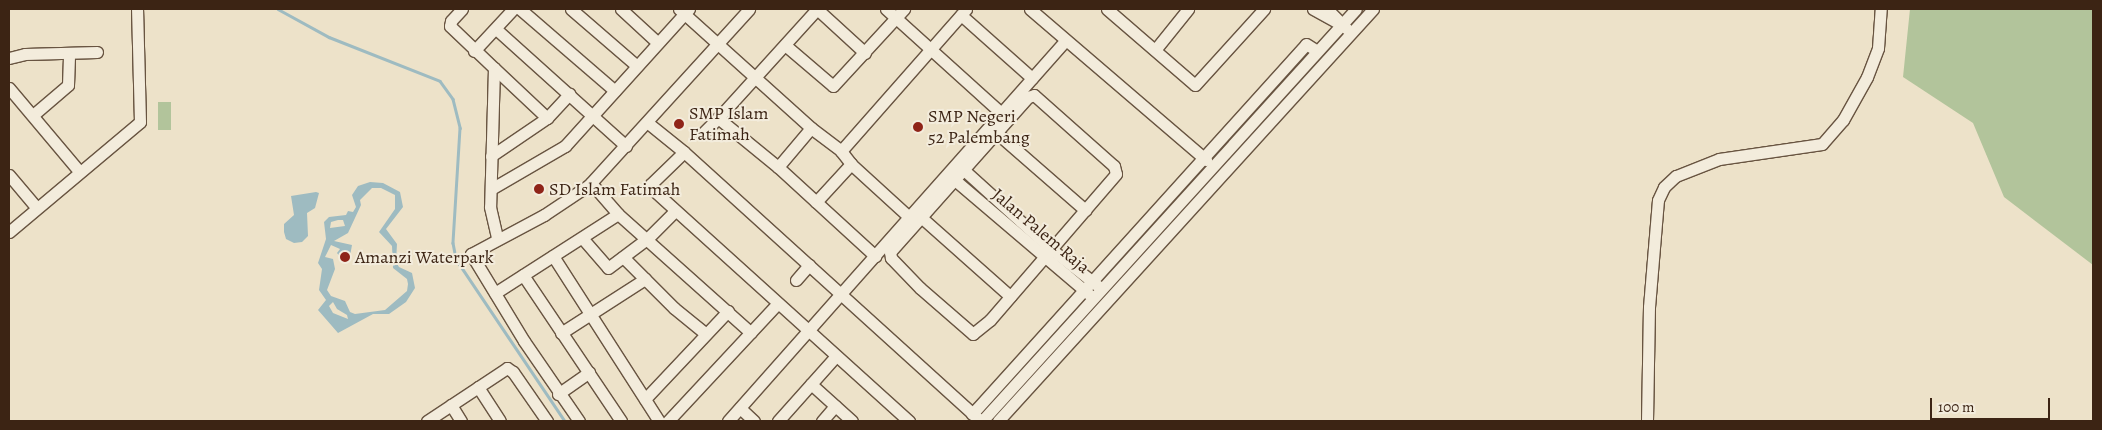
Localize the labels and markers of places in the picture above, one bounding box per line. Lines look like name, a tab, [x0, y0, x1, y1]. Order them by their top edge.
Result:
place label: SMP Islam Fatimah	[689, 103, 768, 146]
place label: SMP Negeri 52 Palembang	[928, 106, 1030, 148]
marker: SMP Islam Fatimah	[673, 118, 685, 130]
marker: SMP Negeri 52 Palembang	[912, 121, 924, 133]
place label: SD Islam Fatimah	[549, 178, 680, 200]
marker: SD Islam Fatimah	[533, 183, 545, 195]
place label: Amanzi Waterpark	[355, 246, 494, 268]
marker: Amanzi Waterpark	[339, 251, 351, 263]

